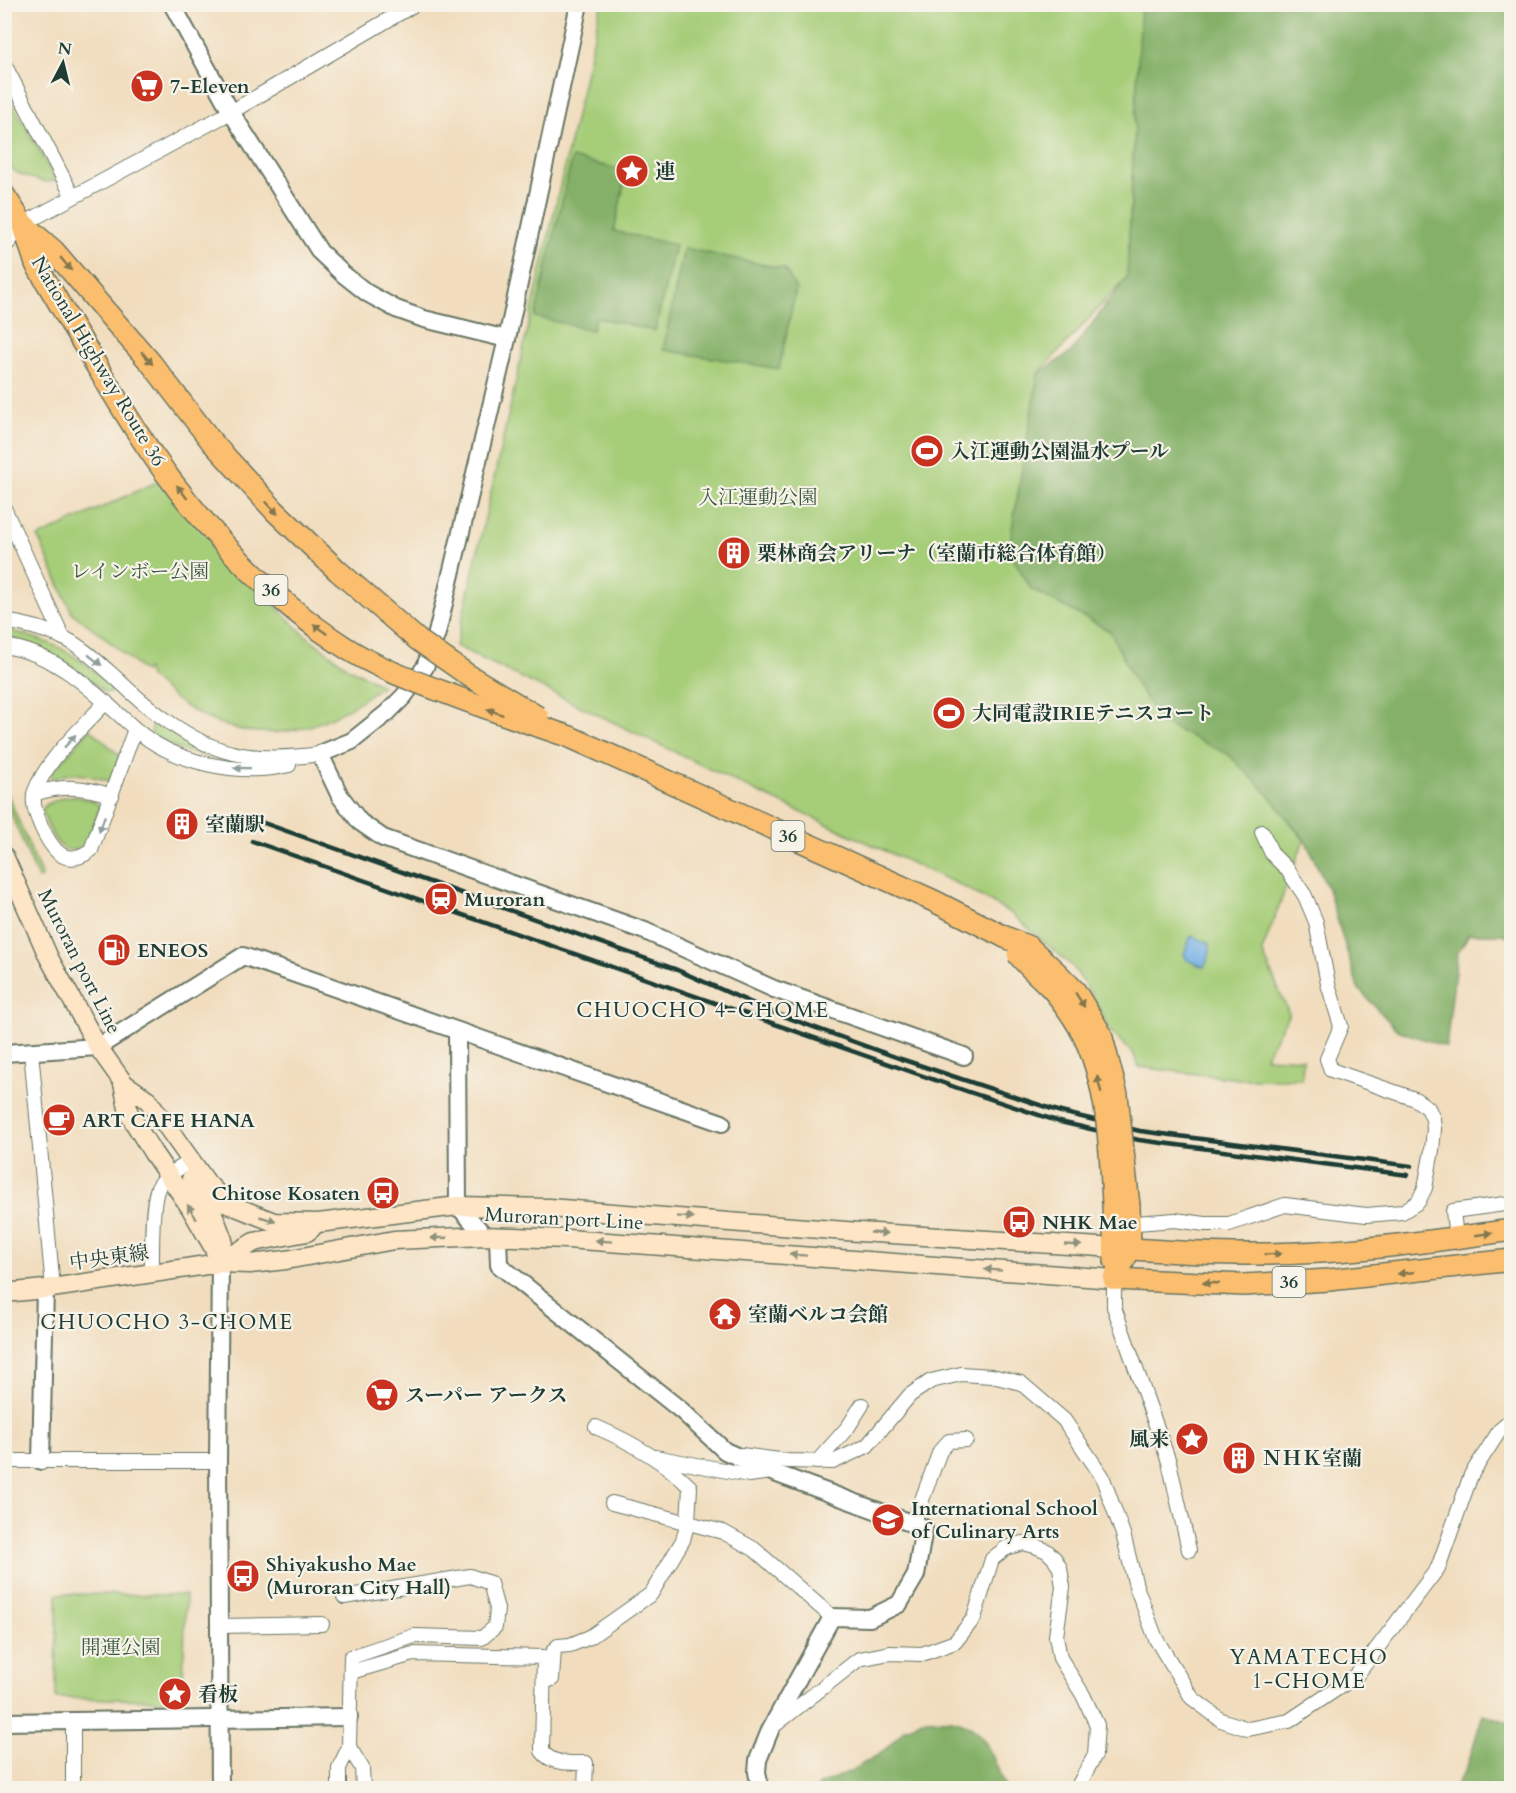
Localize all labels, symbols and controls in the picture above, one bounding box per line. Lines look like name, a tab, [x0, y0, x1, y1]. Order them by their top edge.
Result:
north arrow	[33, 33, 93, 93]
text: N	[56, 37, 73, 61]
supermarket icon: 7-Eleven	[129, 68, 165, 104]
place label: 7-Eleven	[170, 73, 250, 100]
place icon: 連	[614, 153, 650, 189]
place label: 連	[655, 158, 675, 185]
street label: National Highway Route 36	[25, 251, 172, 471]
one-way arrow	[59, 256, 72, 272]
one-way arrow	[140, 350, 153, 365]
sports icon: 入江運動公園温水プール	[909, 433, 945, 469]
place label: 入江運動公園温水プール	[950, 438, 1169, 465]
one-way arrow	[175, 484, 188, 500]
park label: 入江運動公園	[698, 484, 818, 511]
one-way arrow	[265, 500, 279, 515]
building icon: 栗林商会アリーナ（室蘭市総合体育館）	[716, 535, 752, 571]
place label: 栗林商会アリーナ（室蘭市総合体育館）	[757, 540, 1116, 567]
park label: レインボー公園	[71, 558, 210, 585]
road number: 36	[254, 575, 288, 605]
one-way arrow	[312, 623, 328, 635]
one-way arrow	[88, 654, 103, 666]
sports icon: 大同電設IRIEテニスコート	[931, 695, 967, 731]
place label: 大同電設IRIEテニスコート	[972, 700, 1214, 727]
one-way arrow	[486, 706, 504, 716]
one-way arrow	[63, 734, 77, 749]
one-way arrow	[233, 763, 252, 773]
building icon: 室蘭駅	[164, 806, 200, 842]
place label: 室蘭駅	[205, 811, 265, 838]
one-way arrow	[97, 815, 106, 833]
road number: 36	[772, 821, 804, 851]
station icon: Muroran	[423, 881, 459, 917]
street label: Muroran port Line	[31, 884, 128, 1038]
place label: Muroran	[464, 886, 545, 913]
fuel station icon: ENEOS	[96, 932, 132, 968]
place label: ENEOS	[137, 937, 208, 964]
one-way arrow	[1075, 992, 1086, 1008]
district label: CHUOCHO 4-CHOME	[576, 996, 830, 1025]
one-way arrow	[1094, 1075, 1103, 1093]
cafe icon: ART CAFE HANA	[41, 1102, 77, 1138]
place label: ART CAFE HANA	[82, 1107, 255, 1134]
bus stop icon: Chitose Kosaten	[365, 1175, 401, 1211]
place label: Chitose Kosaten	[211, 1180, 360, 1207]
street label: Muroran port Line	[484, 1201, 644, 1236]
one-way arrow	[187, 1204, 198, 1220]
bus stop icon: NHK Mae	[1001, 1204, 1037, 1240]
place label: NHK Mae	[1042, 1209, 1138, 1236]
one-way arrow	[675, 1213, 694, 1222]
one-way arrow	[259, 1215, 277, 1224]
one-way arrow	[869, 1229, 888, 1238]
one-way arrow	[1474, 1229, 1493, 1239]
one-way arrow	[430, 1233, 449, 1243]
one-way arrow	[594, 1237, 613, 1246]
street label: 中央東線	[68, 1239, 151, 1276]
one-way arrow	[1064, 1241, 1083, 1250]
one-way arrow	[1263, 1249, 1282, 1258]
one-way arrow	[789, 1251, 808, 1260]
one-way arrow	[983, 1265, 1002, 1275]
road number: 36	[1272, 1267, 1306, 1297]
one-way arrow	[1396, 1268, 1415, 1277]
one-way arrow	[1202, 1279, 1221, 1288]
temple icon: 室蘭ベルコ会館	[707, 1296, 743, 1332]
place label: 室蘭ベルコ会館	[748, 1301, 888, 1328]
district label: CHUOCHO 3-CHOME	[40, 1308, 294, 1337]
supermarket icon: スーパー アークス	[364, 1377, 400, 1413]
place label: スーパー アークス	[405, 1382, 568, 1409]
place icon: 風来	[1174, 1421, 1210, 1457]
place label: 風来	[1129, 1426, 1169, 1453]
building icon: ＮＨＫ室蘭	[1221, 1440, 1257, 1476]
place label: ＮＨＫ室蘭	[1262, 1445, 1362, 1472]
place label: International School of Culinary Arts	[911, 1495, 1098, 1545]
school or university icon: International School of Culinary Arts	[870, 1502, 906, 1538]
place label: Shiyakusho Mae (Muroran City Hall)	[266, 1551, 451, 1601]
bus stop icon: Shiyakusho Mae (Muroran City Hall)	[225, 1558, 261, 1594]
park label: 開運公園	[81, 1634, 161, 1661]
district label: YAMATECHO 1-CHOME	[1230, 1643, 1388, 1696]
place icon: 看板	[157, 1676, 193, 1712]
place label: 看板	[198, 1681, 238, 1708]

